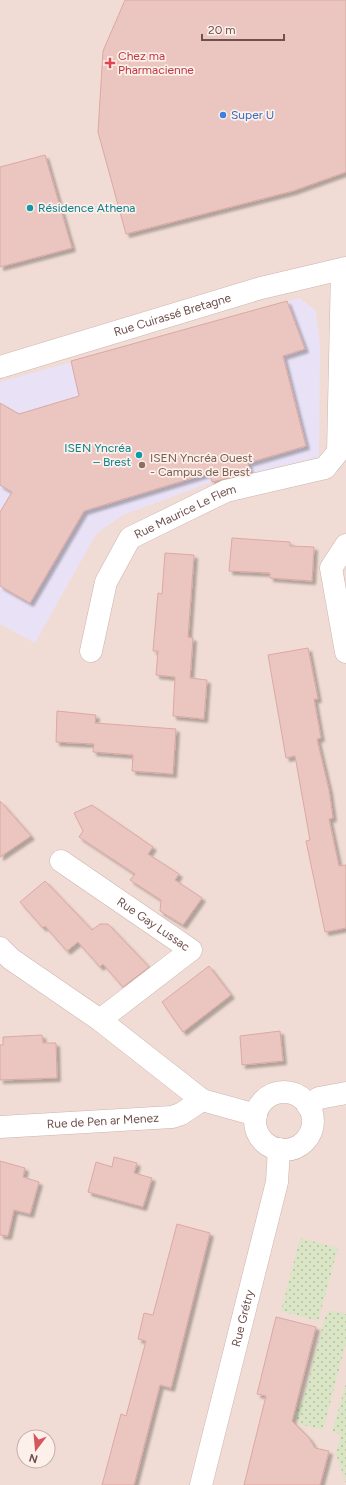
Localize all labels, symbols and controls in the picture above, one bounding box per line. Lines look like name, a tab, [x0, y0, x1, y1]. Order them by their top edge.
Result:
scale bar	[202, 16, 284, 42]
text: 20 m	[208, 23, 236, 37]
place label: Chez ma Pharmacienne	[118, 49, 194, 77]
marker: Chez ma Pharmacienne	[105, 58, 115, 68]
place label: Super U	[231, 108, 274, 122]
marker: Super U	[218, 110, 228, 120]
place label: Résidence Athena	[38, 201, 135, 215]
marker: Résidence Athena	[25, 203, 35, 213]
street label: Rue Cuirassé Bretagne	[112, 290, 233, 339]
place label: ISEN Yncréa – Brest	[64, 441, 131, 469]
marker: ISEN Yncréa – Brest	[134, 450, 144, 460]
place label: ISEN Yncréa Ouest - Campus de Brest	[150, 451, 253, 479]
marker: ISEN Yncréa Ouest - Campus de Brest	[137, 460, 147, 470]
street label: Rue Maurice Le Flem	[132, 482, 237, 542]
street label: Rue Gay Lussac	[114, 894, 193, 954]
street label: Rue de Pen ar Menez	[46, 1111, 159, 1131]
street label: Rue Grétry	[229, 1287, 257, 1348]
north arrow	[16, 1429, 56, 1469]
text: N	[27, 1451, 39, 1466]

